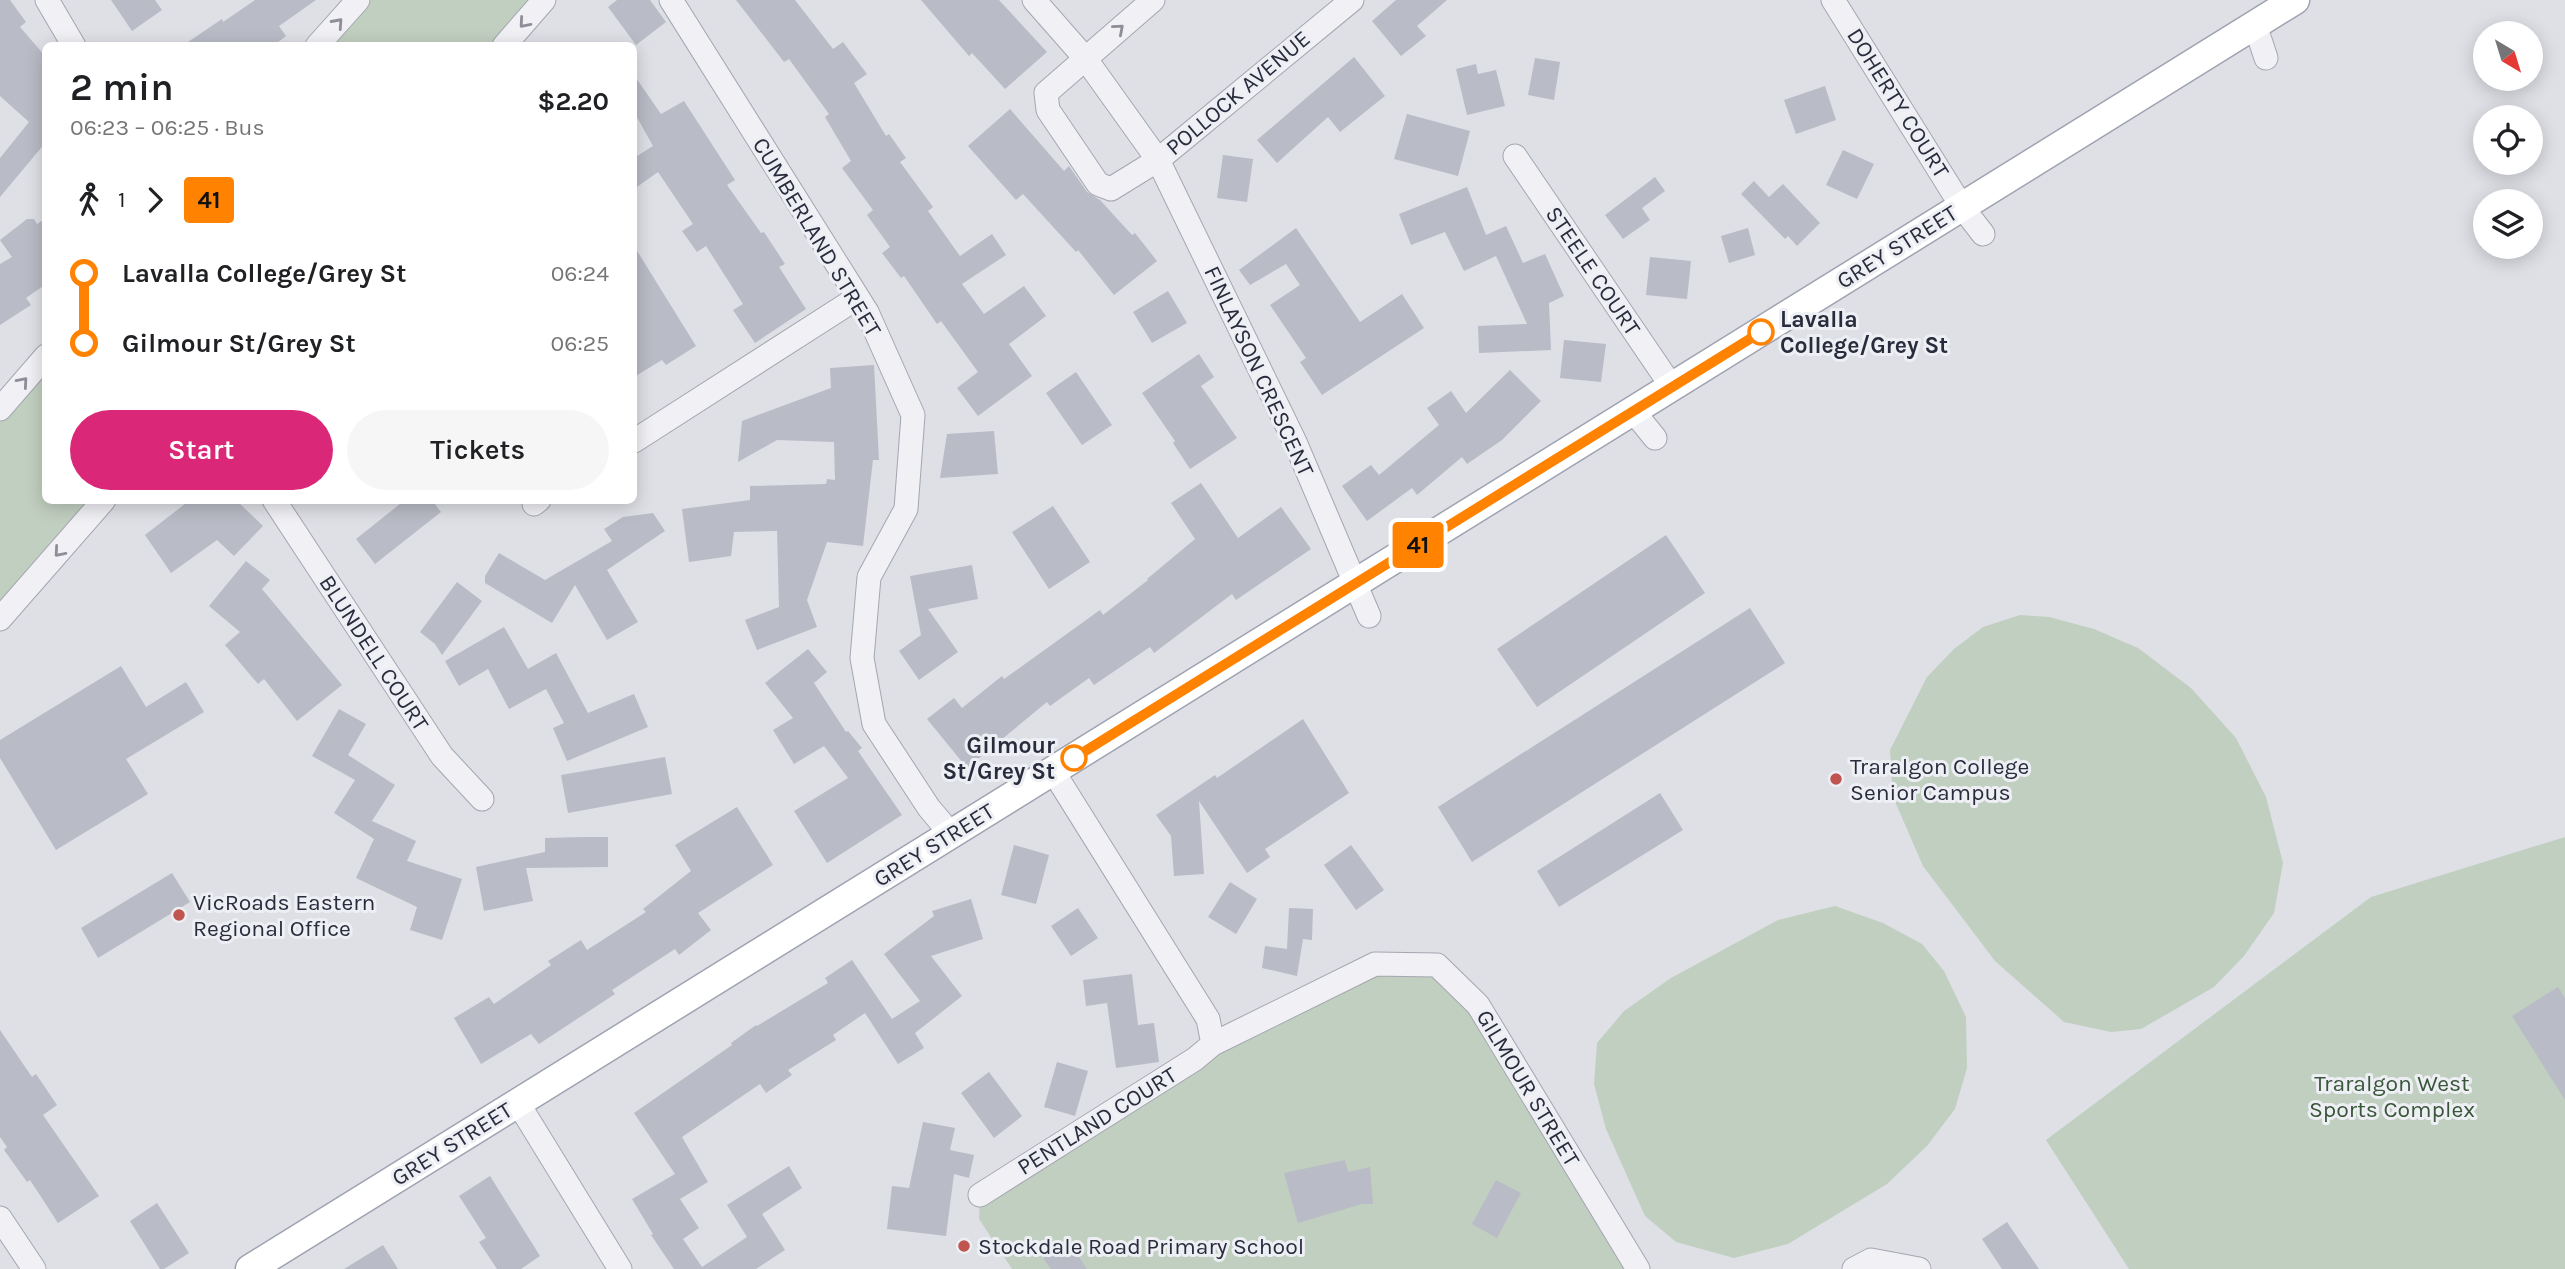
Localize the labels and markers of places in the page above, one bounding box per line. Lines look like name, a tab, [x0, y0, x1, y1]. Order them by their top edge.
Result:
place label: Lavalla College/Grey St	[1780, 306, 1948, 359]
marker: Lavalla College/Grey St	[1748, 319, 1774, 345]
place label: Gilmour St/Grey St	[942, 732, 1055, 785]
marker: Gilmour St/Grey St	[1061, 745, 1087, 771]
place label: Traralgon College Senior Campus	[1850, 753, 2029, 806]
marker: Traralgon College Senior Campus	[1828, 771, 1844, 787]
place label: VicRoads Eastern Regional Office	[193, 889, 375, 942]
marker: VicRoads Eastern Regional Office	[171, 907, 187, 923]
place label: Stockdale Road Primary School	[978, 1233, 1304, 1260]
marker: Stockdale Road Primary School	[956, 1238, 972, 1254]

